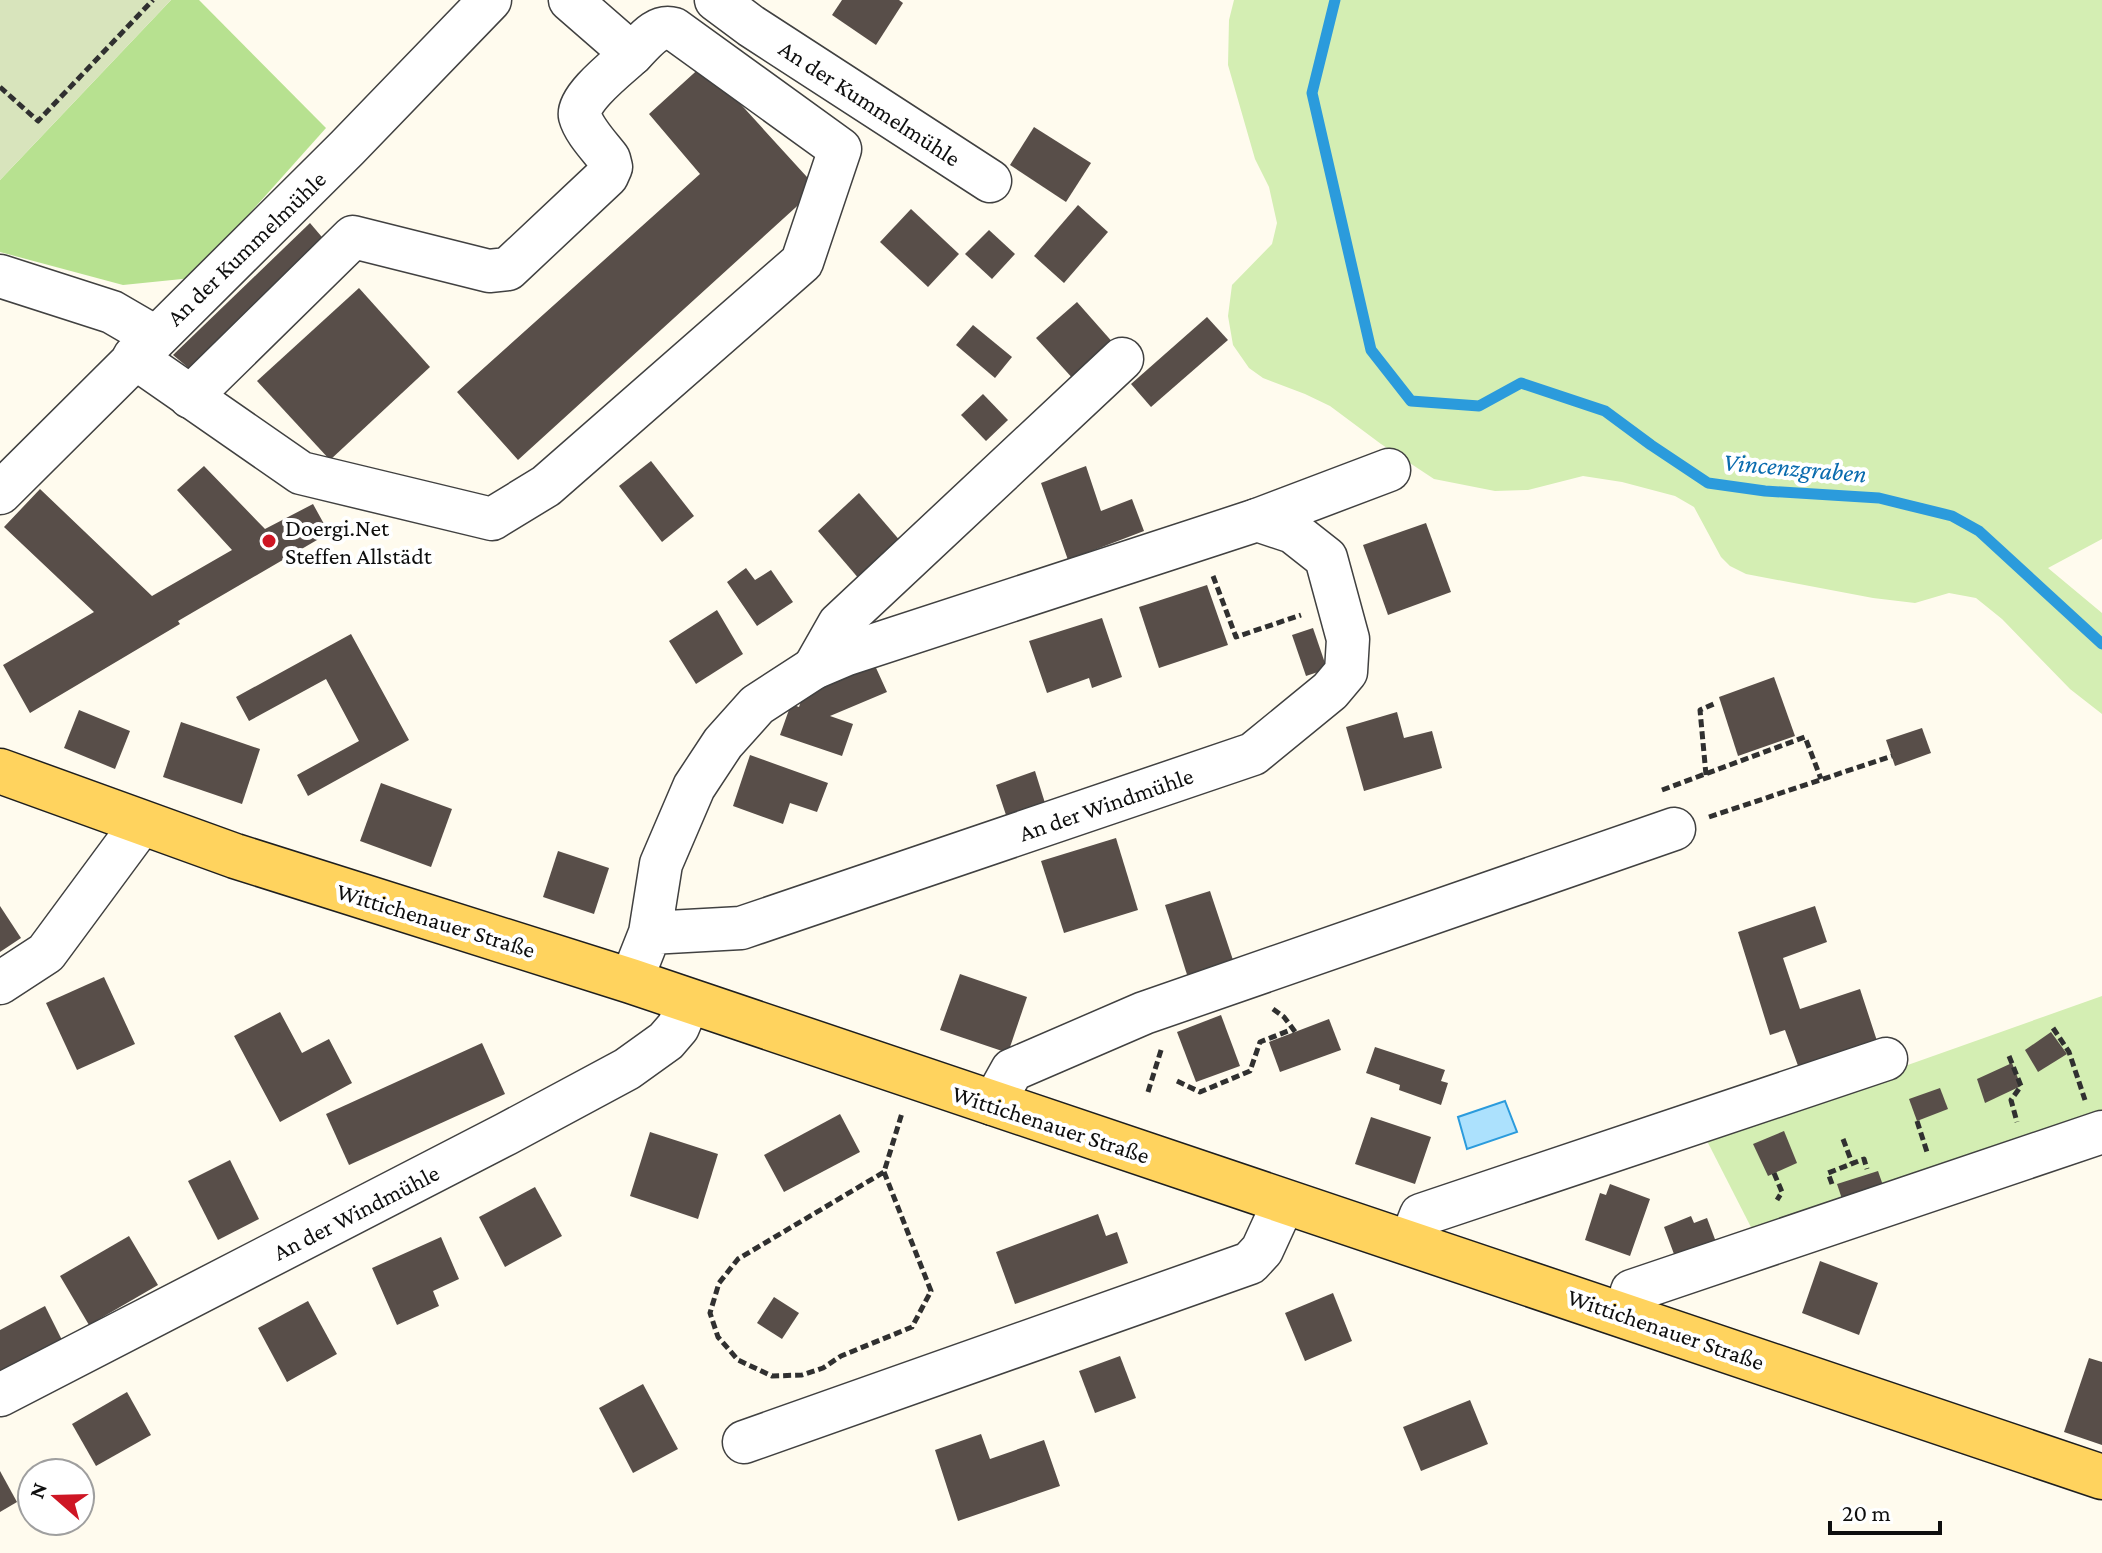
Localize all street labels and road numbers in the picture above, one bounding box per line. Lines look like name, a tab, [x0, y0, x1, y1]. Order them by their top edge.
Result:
street label: An der Kummelmühle	[774, 34, 966, 172]
street label: An der Kummelmühle	[161, 165, 331, 331]
street label: An der Windmühle	[1015, 762, 1197, 846]
street label: Wittichenauer Straße	[334, 877, 538, 963]
street label: Wittichenauer Straße	[949, 1079, 1153, 1169]
street label: An der Windmühle	[269, 1159, 443, 1265]
street label: Wittichenauer Straße	[1564, 1283, 1768, 1375]

